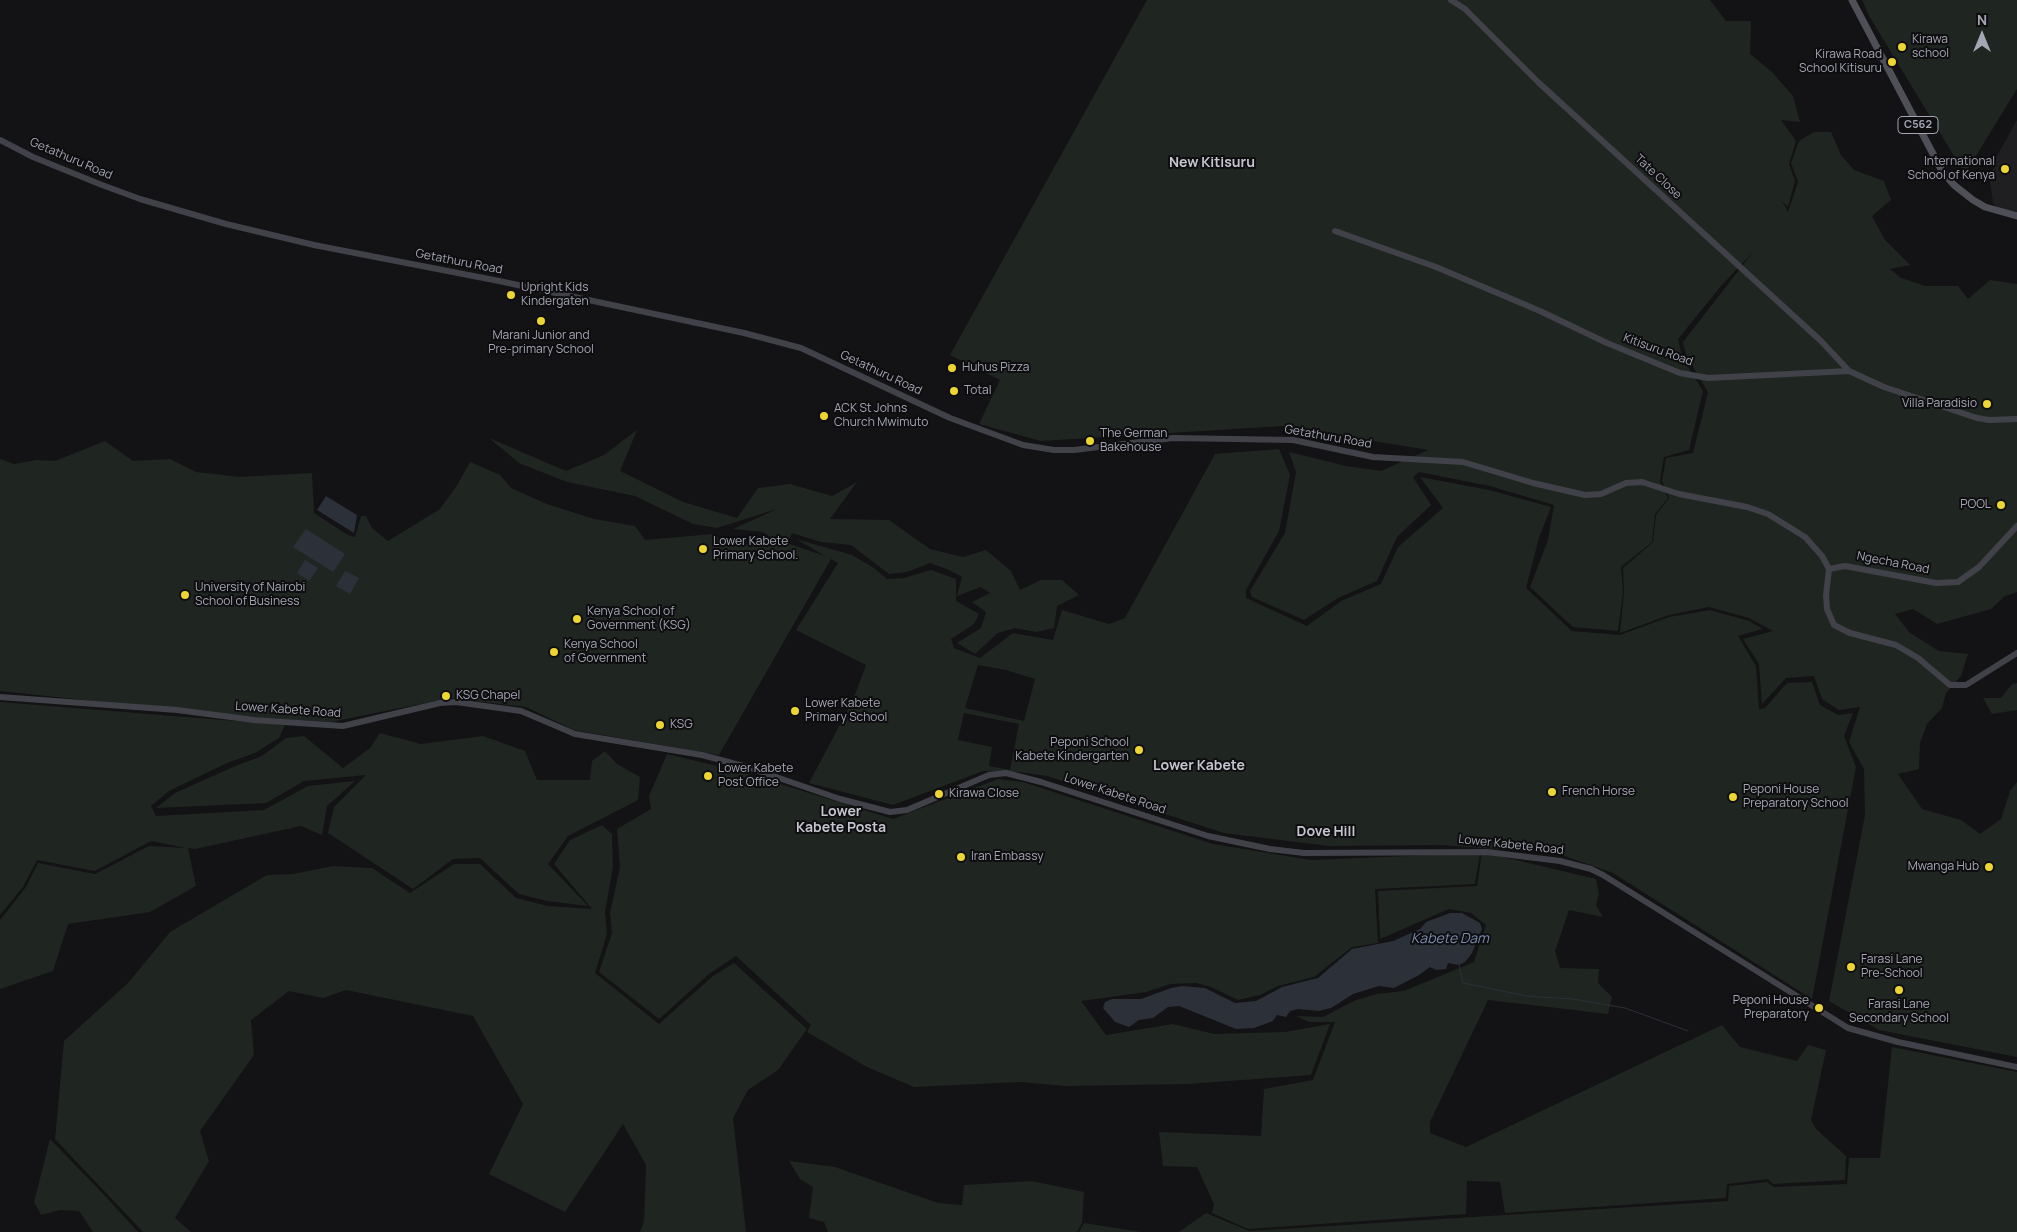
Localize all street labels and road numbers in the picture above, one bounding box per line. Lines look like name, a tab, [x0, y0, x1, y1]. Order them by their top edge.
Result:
road number: C562	[1898, 116, 1938, 134]
street label: Getathuru Road	[28, 135, 114, 183]
street label: Tate Close	[1632, 152, 1684, 202]
street label: Getathuru Road	[414, 247, 504, 277]
street label: Kitisuru Road	[1621, 331, 1695, 369]
street label: Getathuru Road	[838, 348, 924, 398]
street label: Getathuru Road	[1283, 422, 1373, 452]
street label: Ngecha Road	[1855, 549, 1931, 577]
street label: Lower Kabete Road	[235, 699, 341, 721]
street label: Lower Kabete Road	[1062, 771, 1168, 817]
street label: Lower Kabete Road	[1458, 832, 1564, 858]

